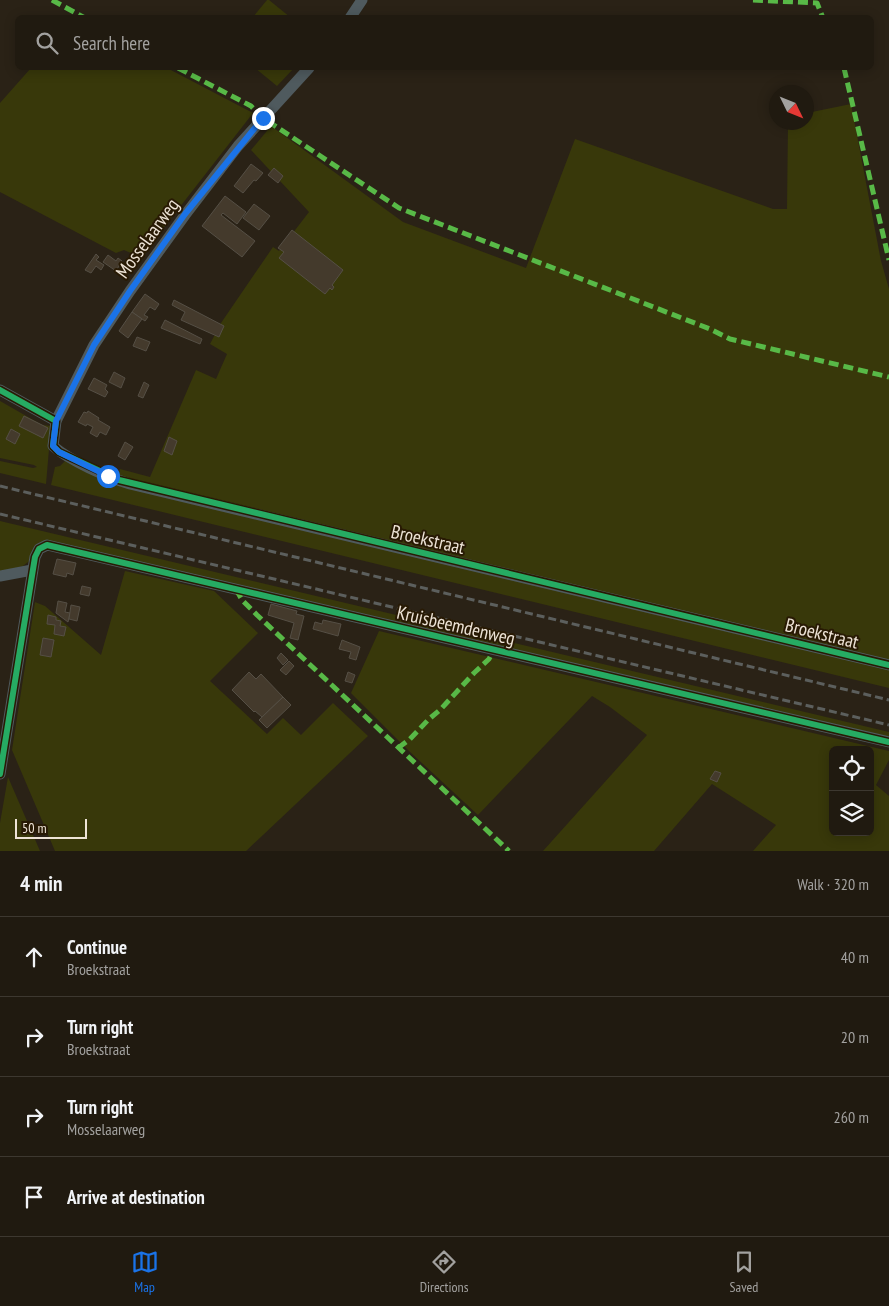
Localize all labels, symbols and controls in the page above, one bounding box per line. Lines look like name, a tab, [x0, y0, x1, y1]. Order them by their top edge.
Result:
search box	[15, 15, 874, 70]
icon: search	[33, 29, 61, 57]
text: Search here	[73, 31, 150, 55]
north arrow	[769, 85, 814, 130]
route end	[252, 107, 275, 130]
street label: Mosselaarweg	[110, 193, 184, 283]
route start	[97, 465, 120, 488]
street label: Broekstraat	[389, 519, 468, 559]
street label: Kruisbeemdenweg	[395, 600, 517, 650]
street label: Broekstraat	[783, 612, 862, 654]
map controls	[829, 746, 874, 836]
button: locate	[829, 746, 874, 791]
button: layers	[829, 791, 874, 836]
scale bar	[15, 816, 88, 839]
text: 50 m	[22, 819, 47, 837]
text: 4 min	[20, 870, 62, 897]
text: Walk · 320 m	[797, 874, 869, 894]
text: Continue	[67, 935, 127, 959]
icon: ahead	[20, 943, 48, 971]
text: 40 m	[841, 947, 869, 967]
text: Broekstraat	[67, 959, 130, 979]
text: Turn right	[67, 1015, 133, 1039]
icon: right	[20, 1023, 48, 1051]
text: 20 m	[841, 1027, 869, 1047]
text: Broekstraat	[67, 1039, 130, 1059]
text: Turn right	[67, 1095, 133, 1119]
icon: right	[20, 1103, 48, 1131]
text: 260 m	[834, 1107, 869, 1127]
text: Mosselaarweg	[67, 1119, 145, 1139]
icon: arrive	[20, 1183, 48, 1211]
text: Arrive at destination	[67, 1185, 205, 1209]
tab: Map	[131, 1248, 159, 1296]
tab: Directions	[420, 1248, 468, 1296]
tab: Saved	[730, 1248, 758, 1296]

